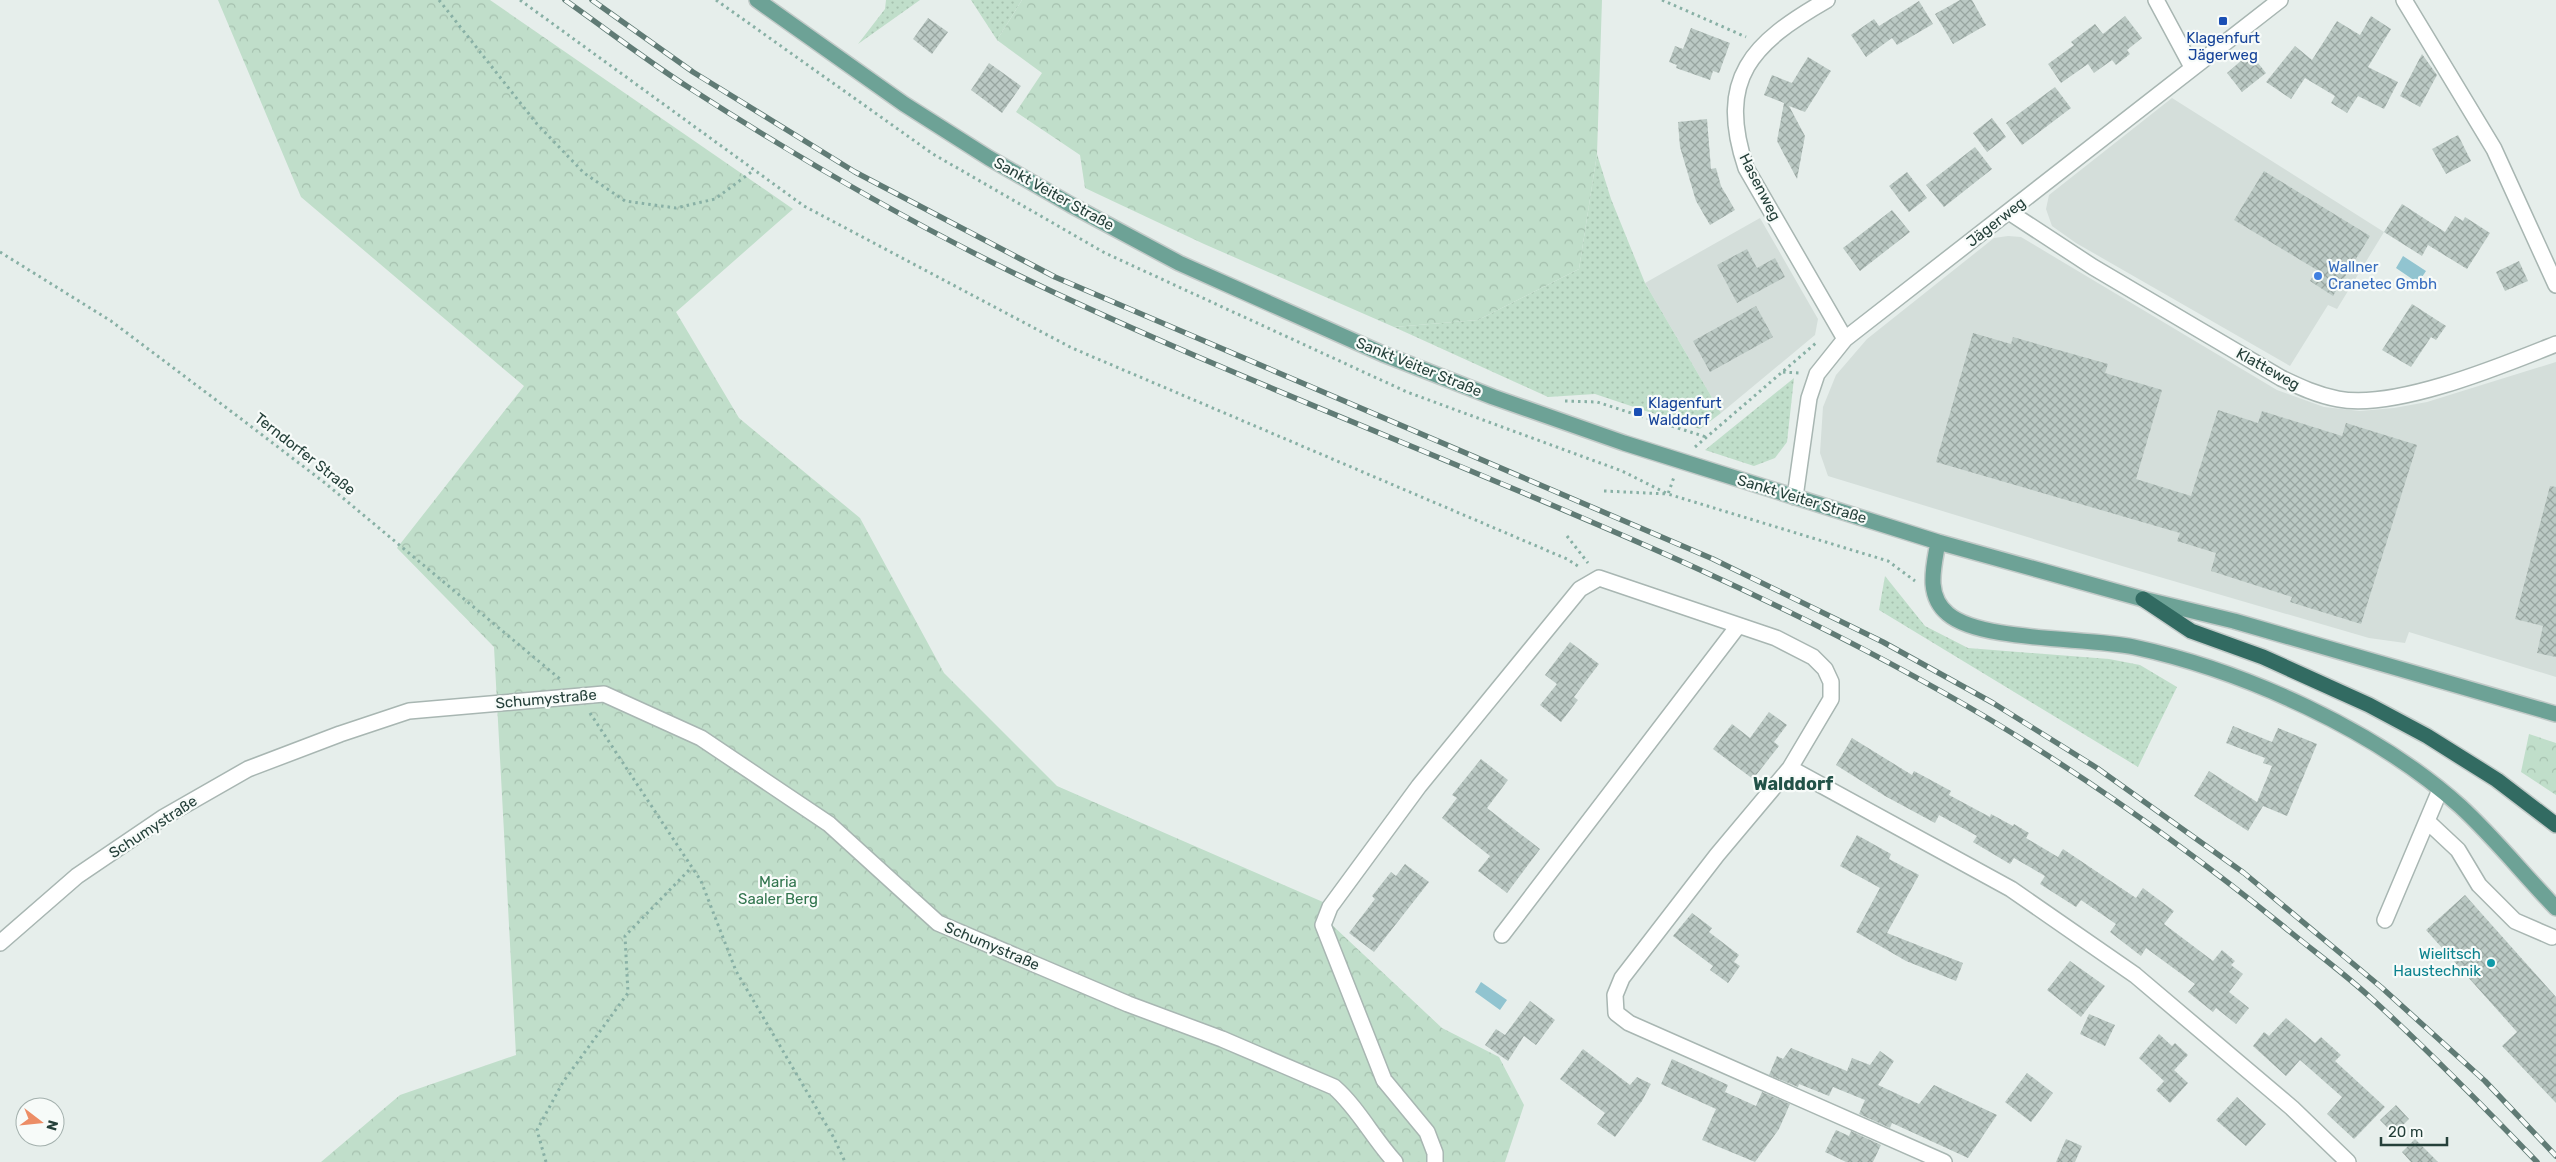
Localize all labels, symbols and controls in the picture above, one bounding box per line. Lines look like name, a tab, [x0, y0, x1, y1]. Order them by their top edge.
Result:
marker: Klagenfurt Jägerweg	[2217, 15, 2229, 27]
place label: Klagenfurt Jägerweg	[2186, 29, 2260, 64]
street label: Hasenweg	[1735, 150, 1785, 224]
street label: Sankt Veiter Straße	[991, 154, 1117, 234]
street label: Jägerweg	[1963, 193, 2029, 251]
place label: Wallner Cranetec Gmbh	[2328, 258, 2437, 293]
marker: Wallner Cranetec Gmbh	[2312, 270, 2324, 282]
street label: Sankt Veiter Straße	[1353, 334, 1485, 400]
street label: Klatteweg	[2233, 344, 2303, 394]
place label: Klagenfurt Walddorf	[1648, 394, 1722, 429]
marker: Klagenfurt Walddorf	[1632, 406, 1644, 418]
street label: Terndorfer Straße	[251, 409, 359, 499]
street label: Sankt Veiter Straße	[1735, 471, 1869, 527]
street label: Schumystraße	[495, 686, 597, 712]
district label: Walddorf	[1753, 773, 1833, 795]
street label: Schumystraße	[106, 792, 200, 862]
park label: Maria Saaler Berg	[738, 873, 818, 908]
street label: Schumystraße	[942, 918, 1042, 974]
place label: Wielitsch Haustechnik	[2393, 945, 2481, 980]
marker: Wielitsch Haustechnik	[2485, 957, 2497, 969]
north arrow	[15, 1097, 65, 1147]
scale bar	[2381, 1114, 2447, 1146]
text: N	[42, 1118, 62, 1133]
text: 20 m	[2388, 1123, 2423, 1141]

